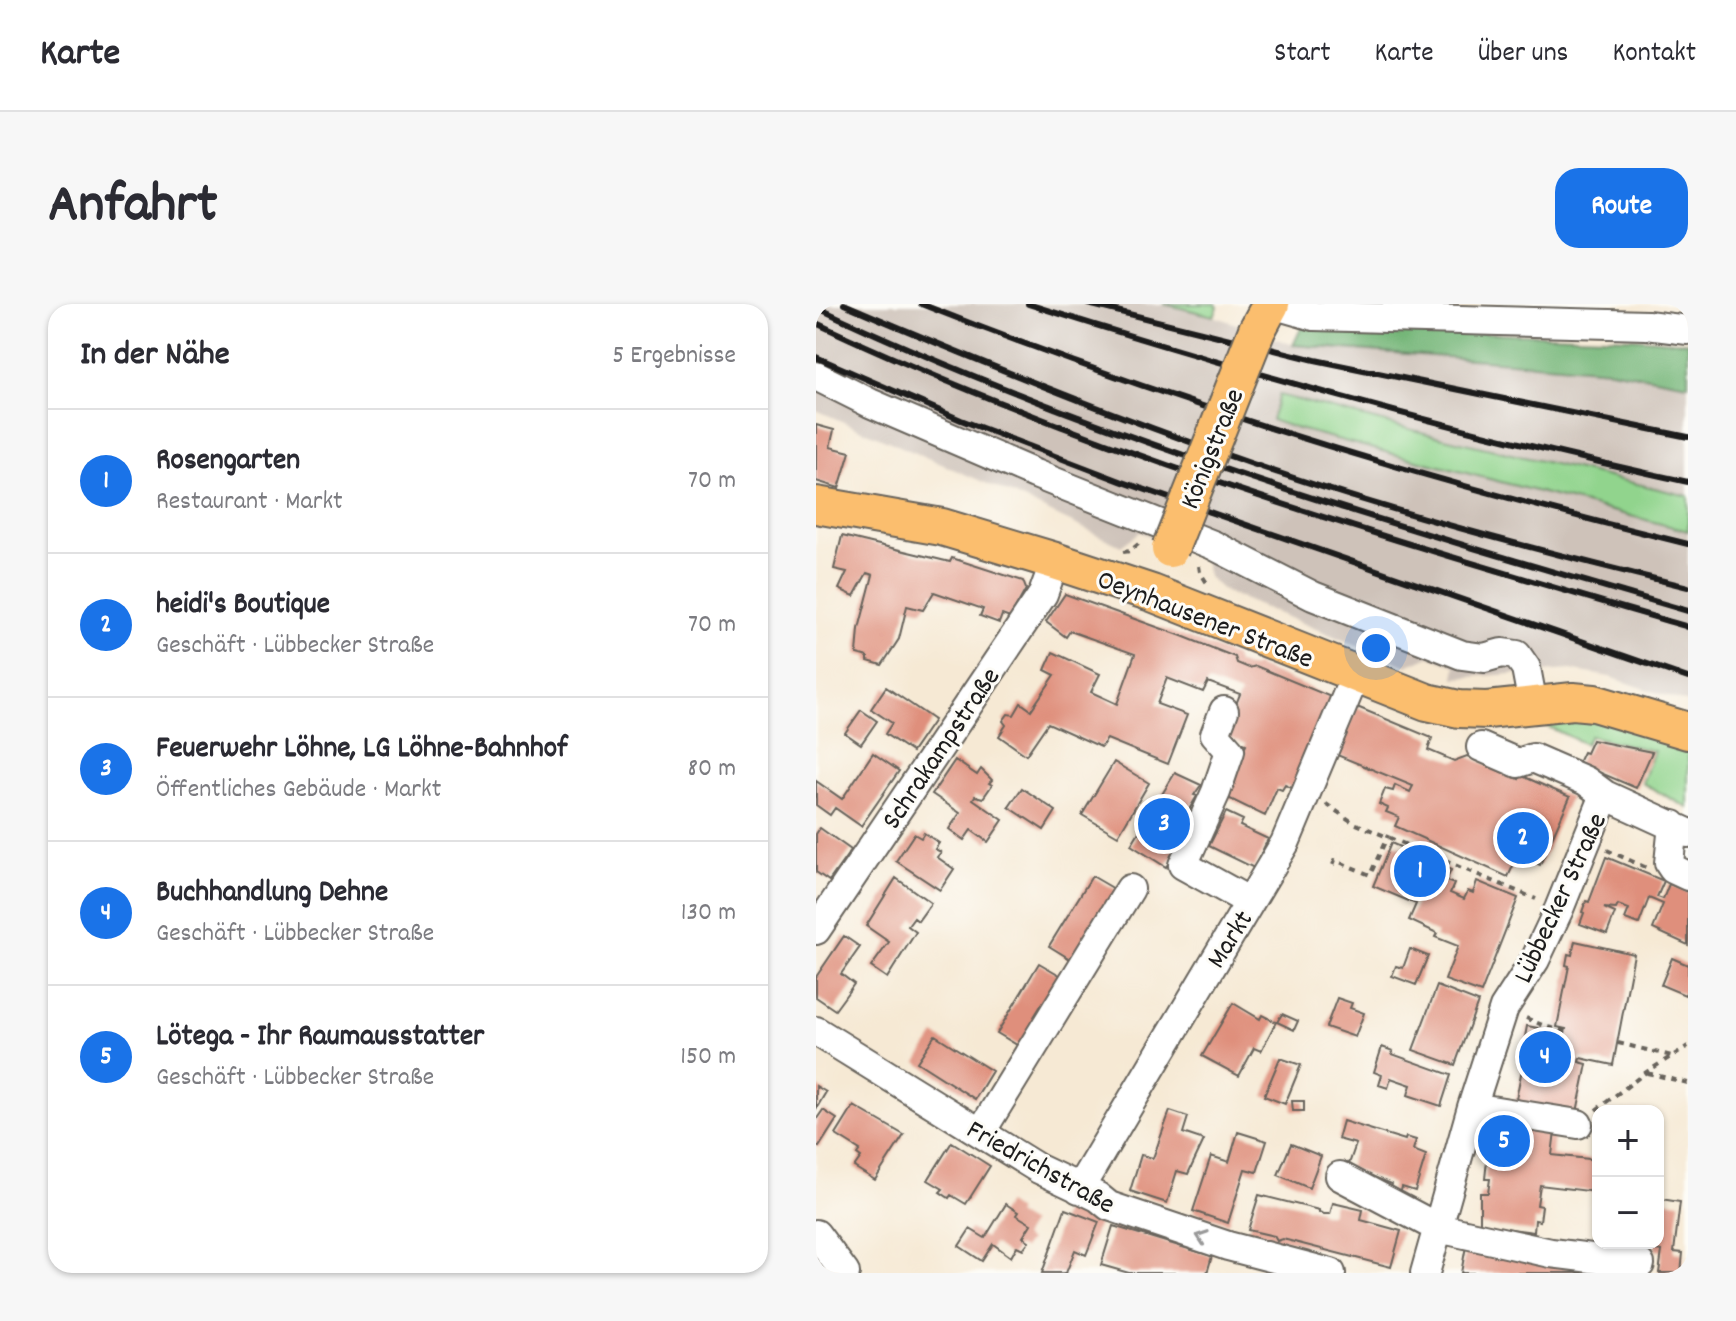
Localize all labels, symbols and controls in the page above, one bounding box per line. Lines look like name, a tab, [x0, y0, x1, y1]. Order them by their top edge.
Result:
text: Karte	[40, 28, 120, 83]
text: Start	[1274, 35, 1331, 75]
text: Karte	[1375, 35, 1434, 75]
text: Über uns	[1478, 35, 1568, 75]
text: Kontakt	[1612, 35, 1696, 75]
text: Anfahrt	[48, 168, 218, 248]
button: Route	[1555, 168, 1688, 248]
text: In der Nähe	[80, 332, 230, 381]
text: 5 Ergebnisse	[612, 338, 736, 375]
street label: Königstraße	[1172, 384, 1257, 516]
text: Rosengarten	[156, 441, 300, 484]
text: 1	[103, 463, 109, 500]
text: 70 m	[688, 463, 736, 500]
text: Restaurant · Markt	[156, 484, 343, 521]
street label: Oeynhausener Straße	[1090, 562, 1318, 681]
text: heidi's Boutique	[156, 585, 330, 628]
text: 2	[100, 607, 112, 644]
text: 70 m	[688, 607, 736, 644]
text: Geschäft · Lübbecker Straße	[156, 628, 434, 665]
your location	[1356, 628, 1396, 668]
street label: Schrakampstraße	[874, 661, 1012, 839]
text: Feuerwehr Löhne, LG Löhne-Bahnhof	[156, 729, 568, 772]
text: 3	[100, 751, 112, 788]
text: 80 m	[688, 751, 736, 788]
text: Öffentliches Gebäude · Markt	[156, 772, 441, 809]
pin: 3	[1138, 794, 1190, 854]
street label: Lübbecker Straße	[1506, 807, 1619, 991]
pin: 2	[1497, 808, 1549, 868]
pin: 1	[1394, 841, 1446, 901]
text: Buchhandlung Dehne	[156, 873, 388, 916]
text: 4	[101, 895, 111, 932]
text: 130 m	[681, 895, 736, 932]
street label: Markt	[1199, 904, 1266, 977]
text: Geschäft · Lübbecker Straße	[156, 916, 434, 953]
text: Lötega - Ihr Raumausstatter	[156, 1017, 484, 1060]
pin: 4	[1519, 1027, 1571, 1087]
text: 5	[100, 1039, 112, 1076]
text: 150 m	[680, 1039, 736, 1076]
text: Geschäft · Lübbecker Straße	[156, 1060, 434, 1097]
map controls	[1592, 1105, 1664, 1249]
button: +	[1592, 1105, 1664, 1177]
pin: 5	[1478, 1111, 1530, 1171]
street label: Friedrichstraße	[958, 1112, 1121, 1227]
button: −	[1592, 1177, 1664, 1249]
one-way arrow	[1196, 1231, 1210, 1247]

